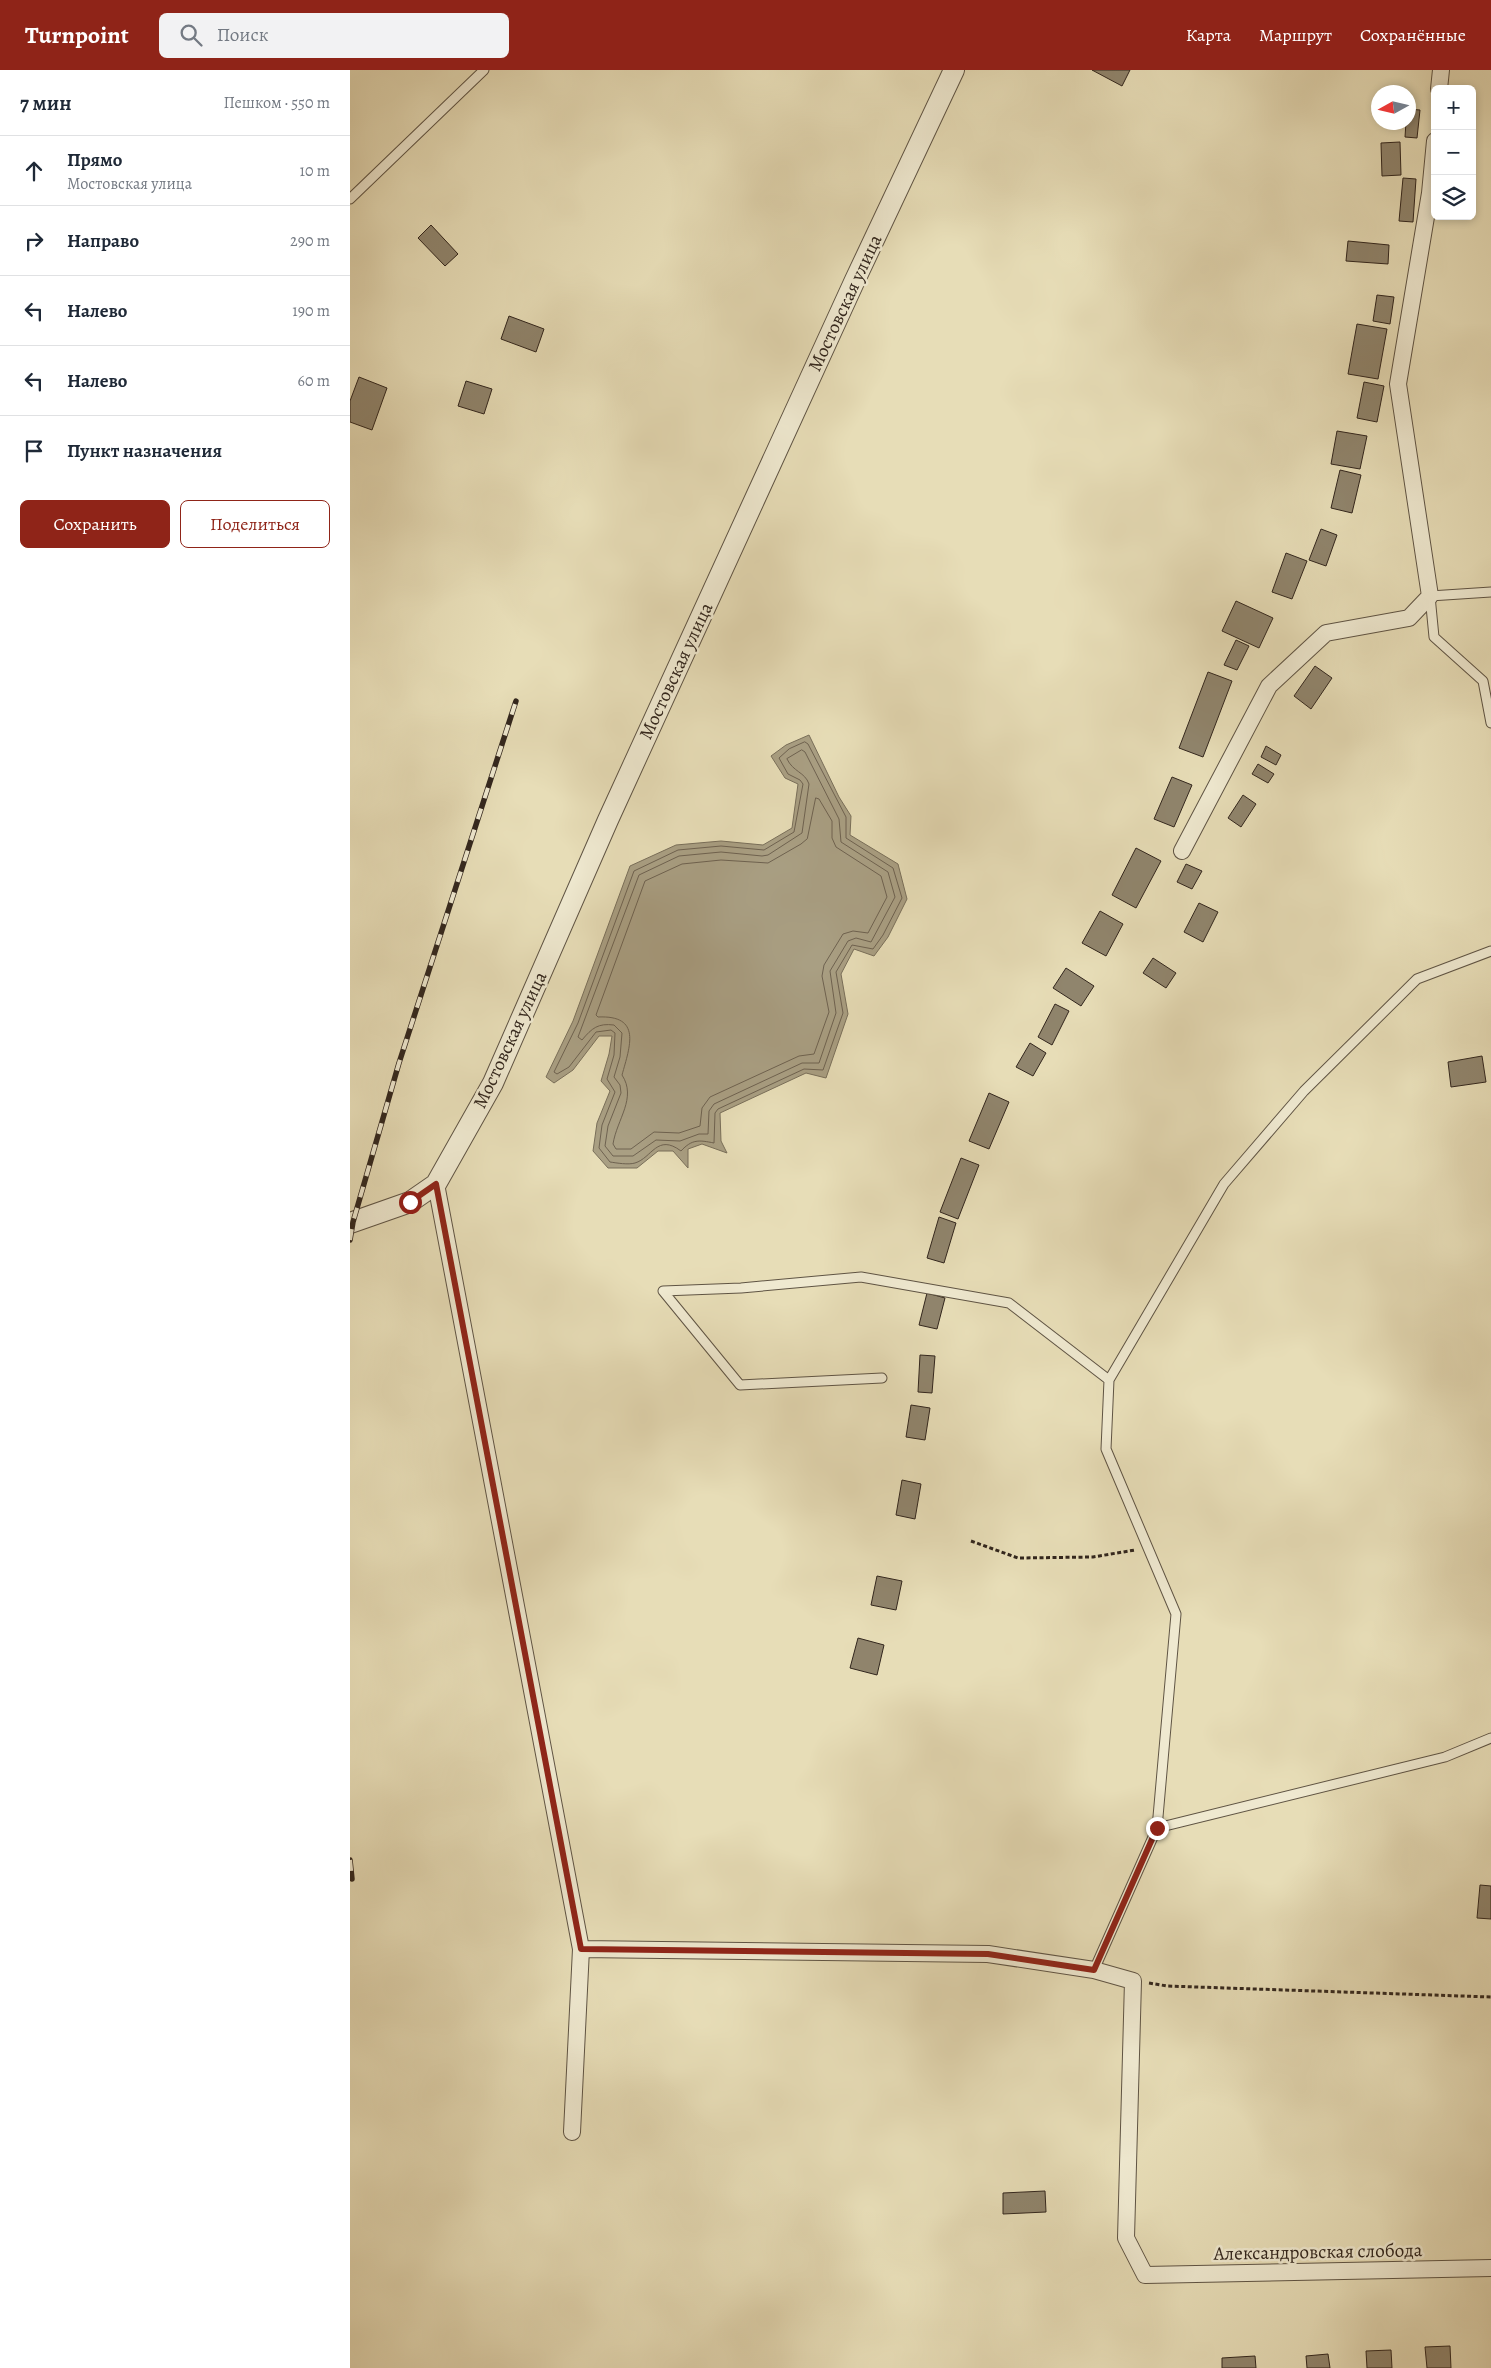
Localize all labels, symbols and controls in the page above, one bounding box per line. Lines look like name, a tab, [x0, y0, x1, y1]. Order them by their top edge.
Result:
search box	[159, 13, 509, 58]
text: Turnpoint	[25, 19, 129, 51]
icon: search	[177, 21, 205, 49]
text: Поиск	[217, 22, 269, 48]
text: Карта	[1186, 23, 1231, 47]
text: Маршрут	[1259, 23, 1332, 47]
text: Сохранённые	[1360, 23, 1466, 47]
north arrow	[1371, 85, 1416, 130]
map controls	[1431, 85, 1476, 220]
button: +	[1431, 85, 1476, 130]
text: 7 мин	[20, 89, 72, 117]
text: Пешком · 550 m	[224, 92, 330, 114]
button: −	[1431, 130, 1476, 175]
text: Прямо	[67, 147, 122, 173]
icon: ahead	[20, 157, 48, 185]
text: 10 m	[300, 160, 330, 182]
text: Мостовская улица	[67, 173, 192, 195]
button: layers	[1431, 175, 1476, 220]
icon: right	[20, 227, 48, 255]
text: Направо	[67, 228, 139, 254]
text: 290 m	[290, 230, 330, 252]
street label: Мостовская улица	[802, 230, 888, 376]
icon: left	[20, 297, 48, 325]
text: Налево	[67, 298, 127, 324]
text: 190 m	[292, 300, 330, 322]
icon: left	[20, 367, 48, 395]
text: Налево	[67, 368, 127, 394]
text: 60 m	[298, 370, 330, 392]
icon: arrive	[20, 437, 48, 465]
text: Пункт назначения	[67, 438, 222, 464]
button: Сохранить	[20, 500, 170, 548]
button: Поделиться	[180, 500, 330, 548]
street label: Мостовская улица	[633, 598, 719, 744]
street label: Мостовская улица	[467, 967, 553, 1113]
route start	[399, 1191, 422, 1214]
route end	[1146, 1817, 1169, 1840]
street label: Александровская слобода	[1212, 2237, 1423, 2267]

